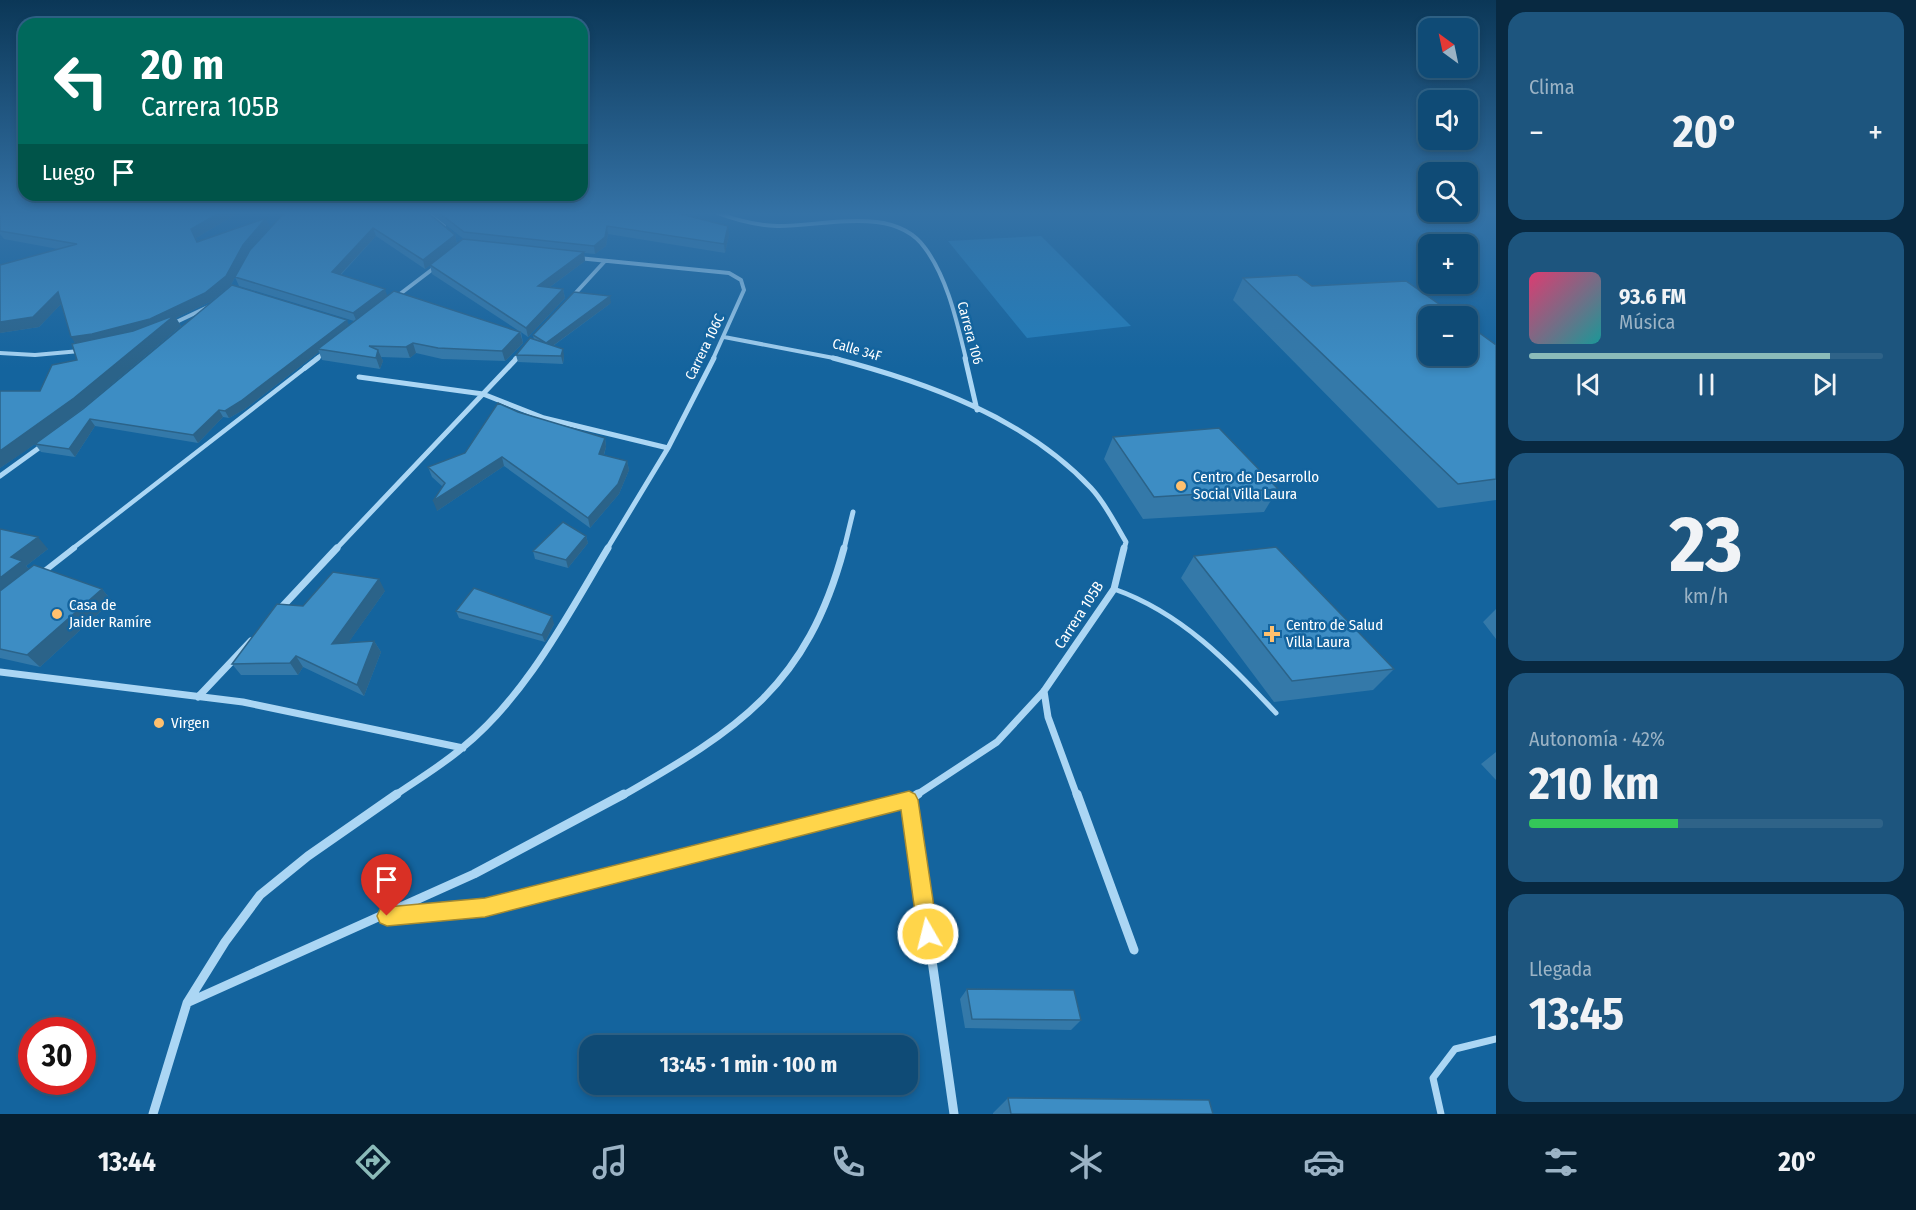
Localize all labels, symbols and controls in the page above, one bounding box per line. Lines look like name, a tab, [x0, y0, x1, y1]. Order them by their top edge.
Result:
north arrow	[1418, 18, 1478, 78]
map controls	[1418, 18, 1478, 366]
text: 20 m	[141, 40, 224, 90]
icon: left	[42, 42, 120, 120]
text: Clima	[1529, 75, 1574, 99]
button: sound	[1418, 90, 1478, 150]
text: Carrera 105B	[141, 91, 279, 123]
text: 20°	[1673, 105, 1739, 159]
text: −	[1529, 113, 1544, 153]
text: +	[1868, 113, 1883, 153]
icon: arrive	[107, 156, 140, 189]
text: Luego	[42, 159, 95, 186]
button: search	[1418, 162, 1478, 222]
button: +	[1418, 234, 1478, 294]
text: 93.6 FM	[1619, 283, 1686, 310]
street label: Carrera 106	[953, 300, 987, 366]
button: −	[1418, 306, 1478, 366]
text: Música	[1619, 310, 1675, 334]
street label: Carrera 106C	[682, 311, 728, 383]
street label: Calle 34F	[830, 335, 884, 365]
icon: previous	[1572, 368, 1605, 401]
icon: pause	[1690, 368, 1723, 401]
icon: next	[1808, 368, 1841, 401]
place label: Centro de Desarrollo Social Villa Laura	[1193, 468, 1319, 503]
marker: Centro de Desarrollo Social Villa Laura	[1174, 479, 1188, 493]
text: 23	[1669, 498, 1743, 592]
street label: Carrera 105B	[1051, 578, 1107, 652]
text: km/h	[1684, 584, 1728, 608]
place label: Casa de Jaider Ramíre	[69, 596, 151, 631]
marker: Casa de Jaider Ramíre	[50, 607, 64, 621]
place label: Centro de Salud Villa Laura	[1286, 616, 1383, 651]
marker: Centro de Salud Villa Laura	[1263, 625, 1281, 643]
place label: Virgen	[171, 714, 210, 732]
marker: Virgen	[152, 716, 166, 730]
text: Autonomía · 42%	[1529, 727, 1665, 751]
text: 210 km	[1529, 757, 1659, 811]
pin	[361, 854, 412, 916]
icon: arrive	[370, 863, 403, 896]
position arrow	[896, 902, 960, 966]
text: Llegada	[1529, 957, 1592, 981]
text: 13:45	[1529, 987, 1624, 1041]
speed limit sign: 30	[18, 1017, 96, 1095]
text: 13:45 · 1 min · 100 m	[660, 1051, 837, 1078]
icon: directions	[352, 1141, 394, 1183]
icon: music	[589, 1141, 631, 1183]
icon: phone	[827, 1141, 869, 1183]
icon: climate	[1065, 1141, 1107, 1183]
icon: car	[1303, 1141, 1345, 1183]
icon: filters	[1540, 1141, 1582, 1183]
text: 13:44	[98, 1146, 156, 1178]
text: 20°	[1778, 1146, 1818, 1178]

